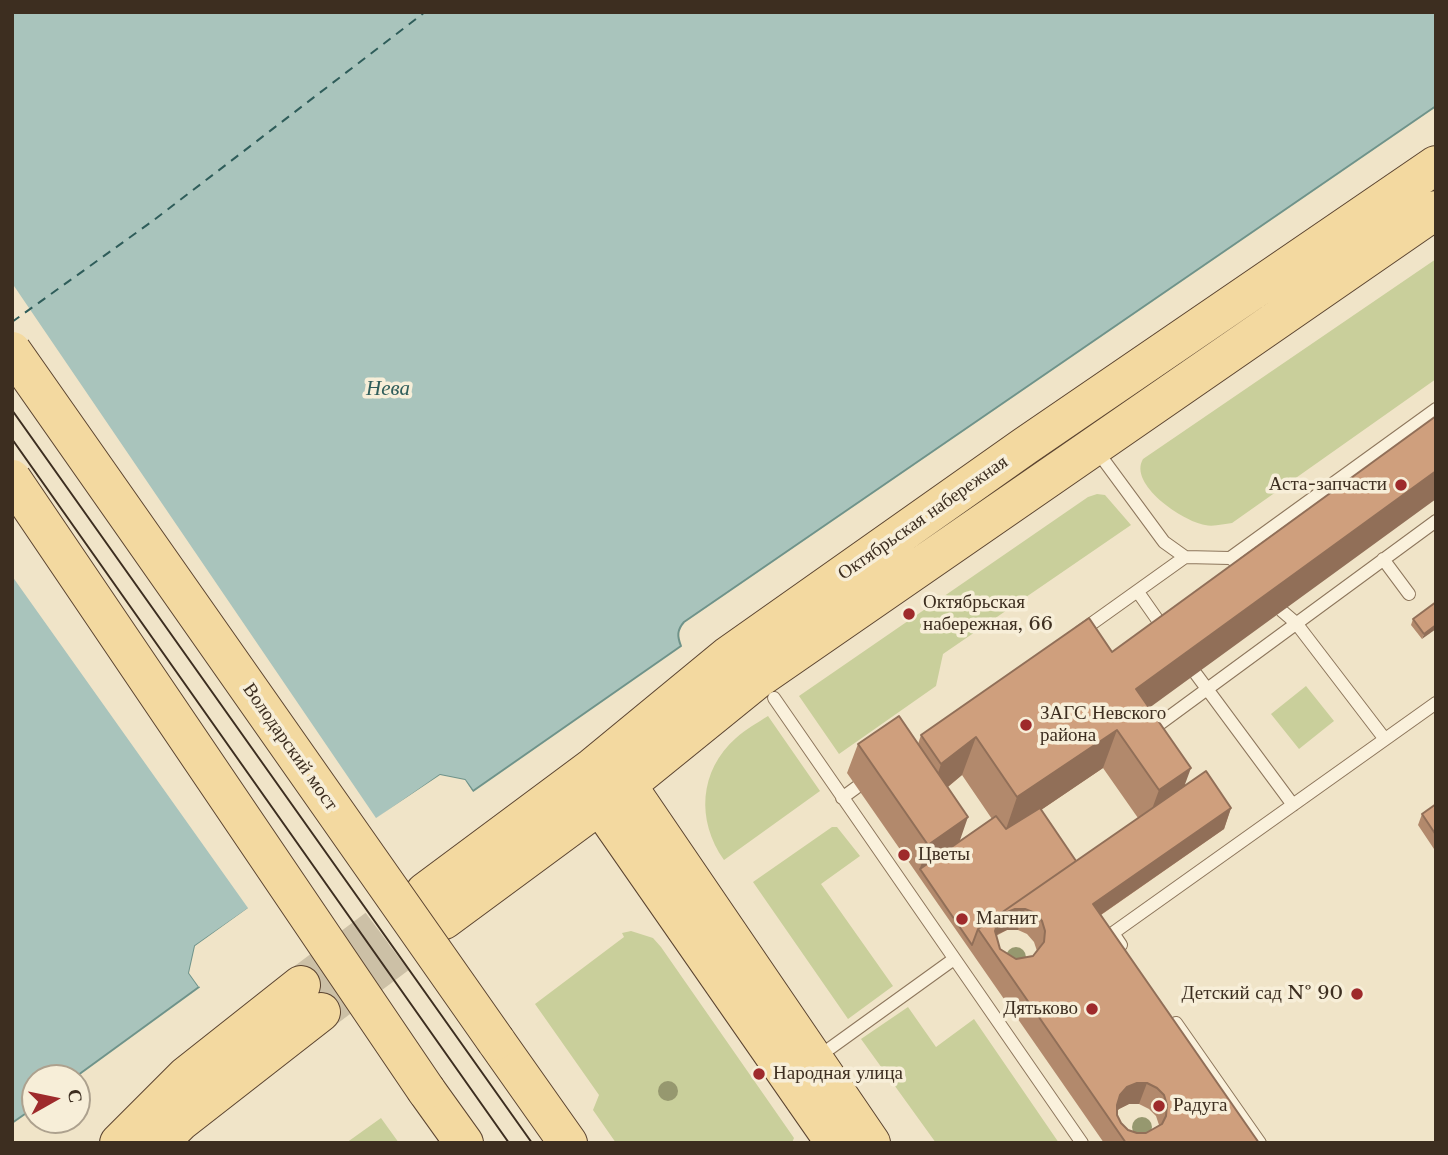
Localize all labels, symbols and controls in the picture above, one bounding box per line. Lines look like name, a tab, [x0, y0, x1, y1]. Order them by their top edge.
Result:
water label: Нева	[366, 376, 410, 402]
street label: Октябрьская набережная	[834, 451, 1012, 585]
place label: Аста-запчасти	[1269, 474, 1387, 496]
marker: Аста-запчасти	[1393, 477, 1409, 493]
place label: Октябрьская набережная, 66	[923, 592, 1053, 636]
marker: Октябрьская набережная, 66	[901, 606, 917, 622]
street label: Володарский мост	[238, 679, 342, 815]
place label: ЗАГС Невского района	[1040, 703, 1166, 747]
marker: ЗАГС Невского района	[1018, 717, 1034, 733]
place label: Цветы	[918, 844, 970, 866]
marker: Цветы	[896, 847, 912, 863]
place label: Магнит	[976, 908, 1038, 930]
marker: Магнит	[954, 911, 970, 927]
place label: Детский сад № 90	[1182, 983, 1343, 1005]
marker: Детский сад № 90	[1349, 986, 1365, 1002]
place label: Дятьково	[1003, 998, 1078, 1020]
marker: Дятьково	[1084, 1001, 1100, 1017]
place label: Народная улица	[773, 1063, 903, 1085]
north arrow	[21, 1064, 91, 1134]
marker: Народная улица	[751, 1066, 767, 1082]
text: С	[63, 1087, 88, 1105]
place label: Радуга	[1173, 1095, 1227, 1117]
marker: Радуга	[1151, 1098, 1167, 1114]

